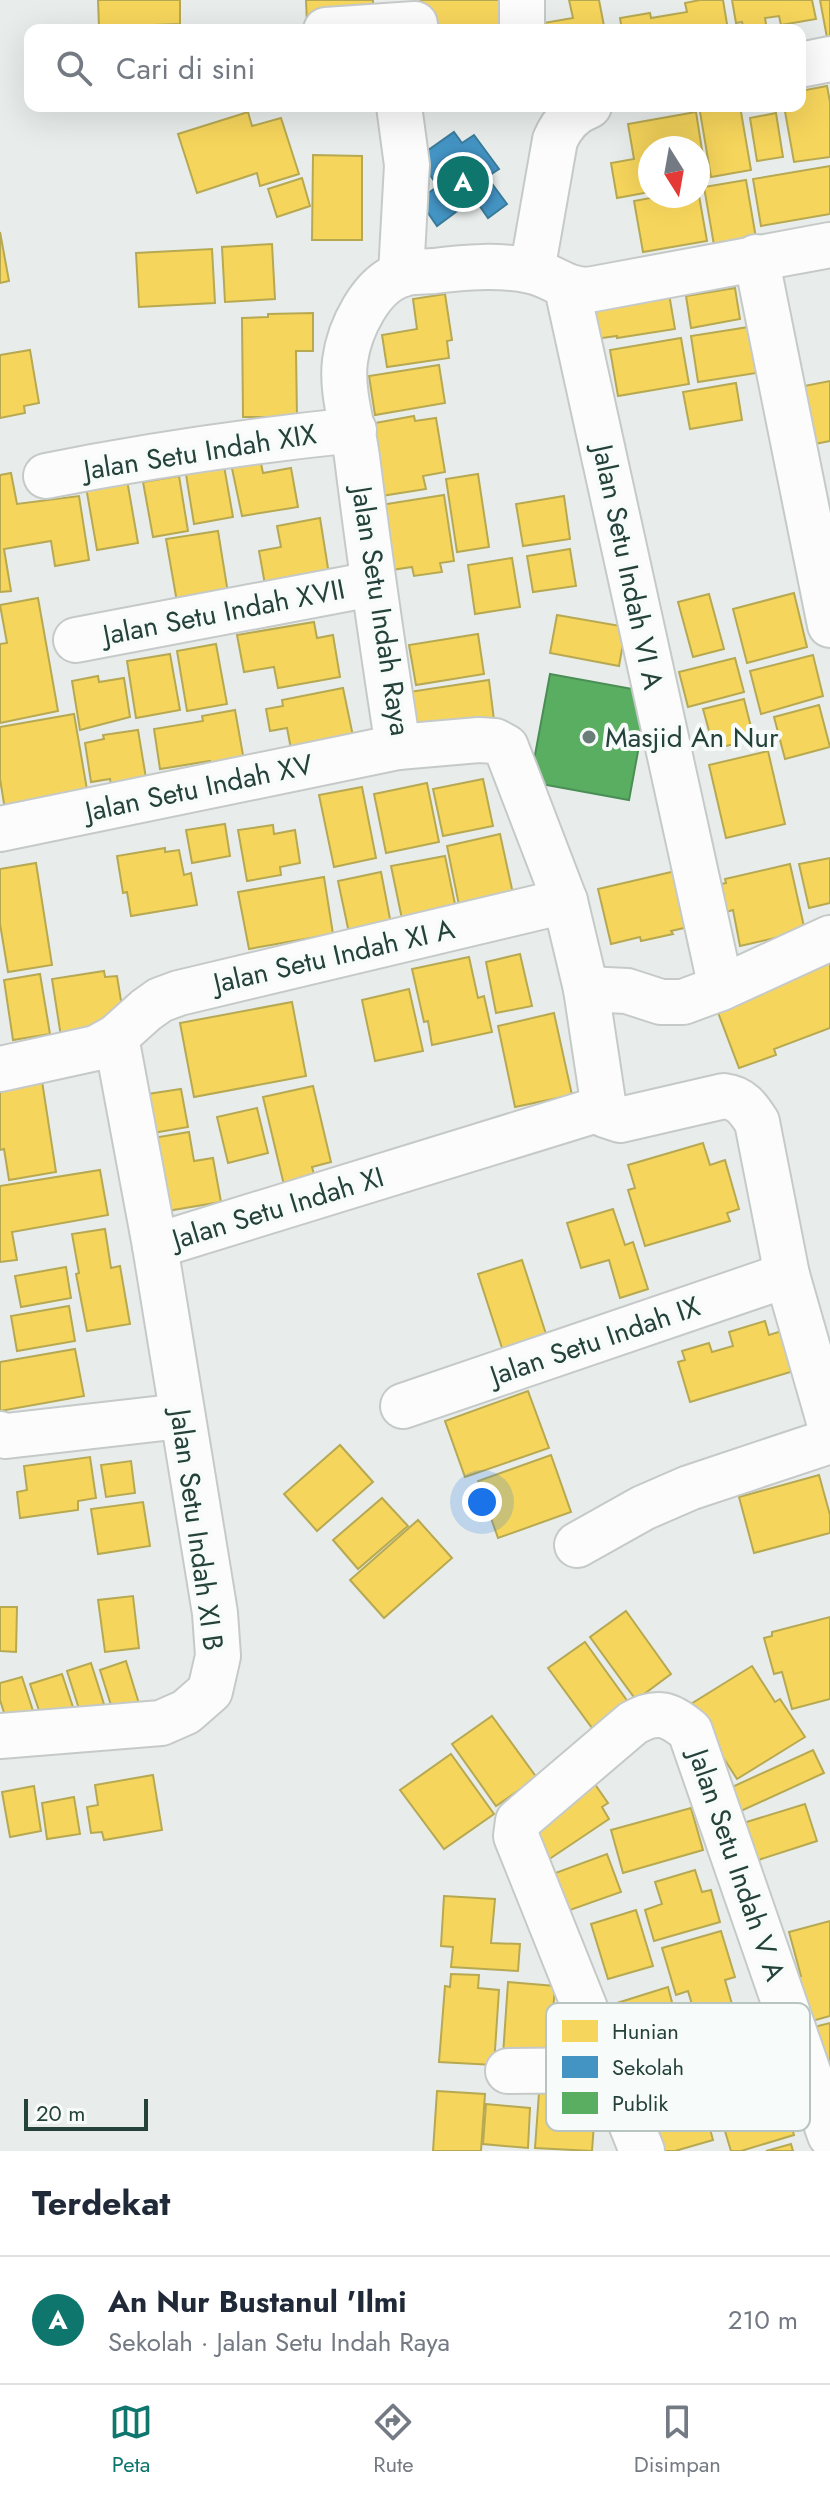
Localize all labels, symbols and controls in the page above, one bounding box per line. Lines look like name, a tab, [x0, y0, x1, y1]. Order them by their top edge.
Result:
search box	[24, 24, 806, 112]
icon: search	[52, 46, 96, 90]
text: Cari di sini	[116, 47, 255, 90]
north arrow	[638, 136, 710, 208]
pin: A	[437, 152, 489, 212]
street label: Jalan Setu Indah XIX	[77, 413, 320, 491]
street label: Jalan Setu Indah VI A	[581, 437, 674, 694]
street label: Jalan Setu Indah Raya	[340, 480, 421, 738]
street label: Jalan Setu Indah XVII	[96, 568, 348, 656]
place label: Masjid An Nur	[605, 717, 779, 758]
marker: Masjid An Nur	[580, 728, 598, 746]
street label: Jalan Setu Indah XV	[77, 744, 317, 833]
street label: Jalan Setu Indah XI A	[206, 908, 459, 1005]
street label: Jalan Setu Indah XI	[163, 1156, 389, 1261]
street label: Jalan Setu Indah IX	[481, 1286, 706, 1397]
street label: Jalan Setu Indah XI B	[159, 1403, 234, 1653]
your location	[462, 1482, 502, 1522]
street label: Jalan Setu Indah V A	[677, 1740, 796, 1987]
legend	[546, 2003, 810, 2131]
text: Hunian	[612, 2015, 679, 2047]
text: Sekolah	[612, 2051, 684, 2083]
text: Publik	[612, 2087, 668, 2119]
scale bar	[24, 2095, 148, 2131]
text: 20 m	[36, 2097, 85, 2129]
text: Terdekat	[32, 2179, 170, 2228]
text: An Nur Bustanul 'Ilmi	[108, 2280, 407, 2323]
text: A	[48, 2301, 68, 2339]
text: 210 m	[728, 2301, 798, 2339]
text: Sekolah · Jalan Setu Indah Raya	[108, 2323, 450, 2361]
tab: Peta	[109, 2400, 153, 2480]
tab: Rute	[371, 2400, 415, 2480]
tab: Disimpan	[634, 2400, 721, 2480]

